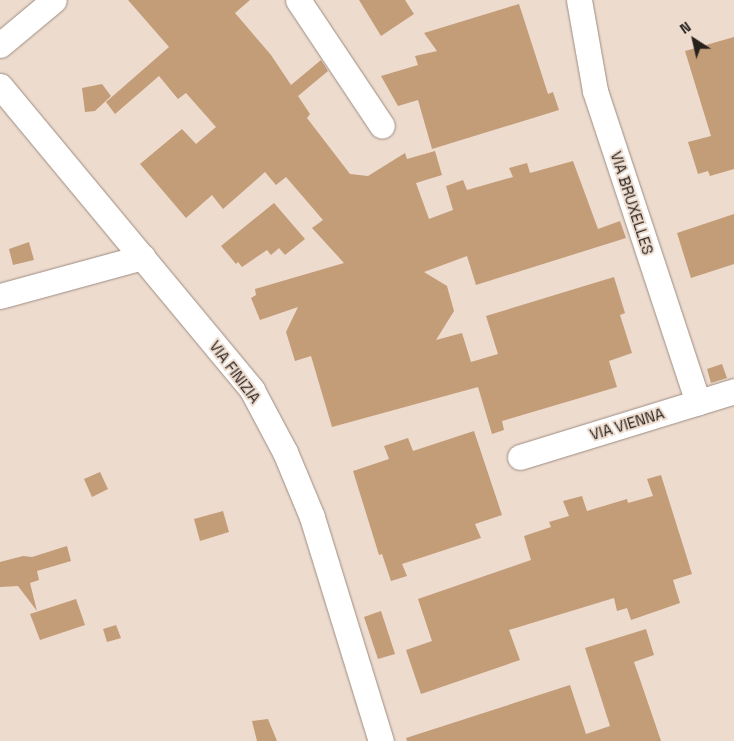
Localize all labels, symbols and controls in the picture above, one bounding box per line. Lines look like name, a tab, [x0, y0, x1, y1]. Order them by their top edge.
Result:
north arrow	[669, 15, 719, 65]
text: N	[676, 18, 694, 38]
street label: VIA BRUXELLES	[607, 149, 657, 257]
street label: VIA FINIZIA	[206, 337, 264, 407]
street label: VIA VIENNA	[588, 404, 666, 444]

